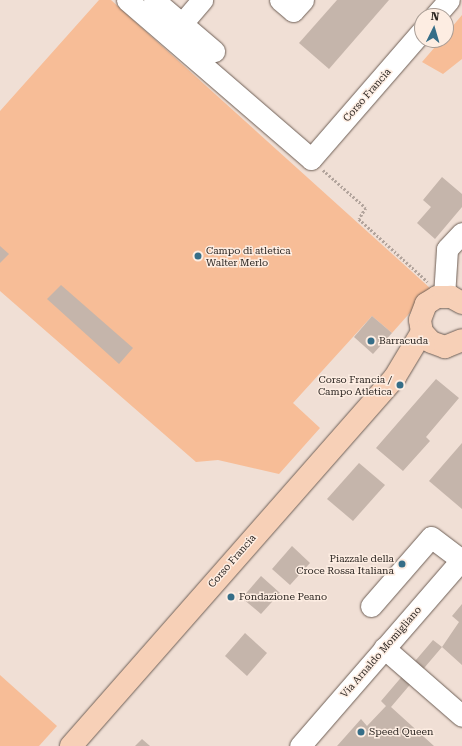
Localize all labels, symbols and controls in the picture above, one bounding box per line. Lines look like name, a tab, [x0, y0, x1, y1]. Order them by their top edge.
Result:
north arrow	[414, 8, 454, 48]
text: N	[430, 10, 440, 23]
street label: Corso Francia	[341, 66, 393, 124]
place label: Campo di atletica Walter Merlo	[206, 244, 291, 268]
marker: Campo di atletica Walter Merlo	[193, 251, 203, 261]
place label: Barracuda	[379, 335, 428, 347]
marker: Barracuda	[366, 336, 376, 346]
place label: Corso Francia / Campo Atletica	[318, 373, 392, 396]
marker: Corso Francia / Campo Atletica	[395, 380, 405, 390]
street label: Corso Francia	[206, 532, 258, 590]
place label: Piazzale della Croce Rossa Italiana	[296, 552, 394, 576]
marker: Piazzale della Croce Rossa Italiana	[397, 559, 407, 569]
place label: Fondazione Peano	[239, 591, 327, 603]
marker: Fondazione Peano	[226, 592, 236, 602]
street label: Via Arnaldo Momigliano	[338, 604, 424, 700]
place label: Speed Queen	[369, 726, 433, 738]
marker: Speed Queen	[356, 727, 366, 737]

